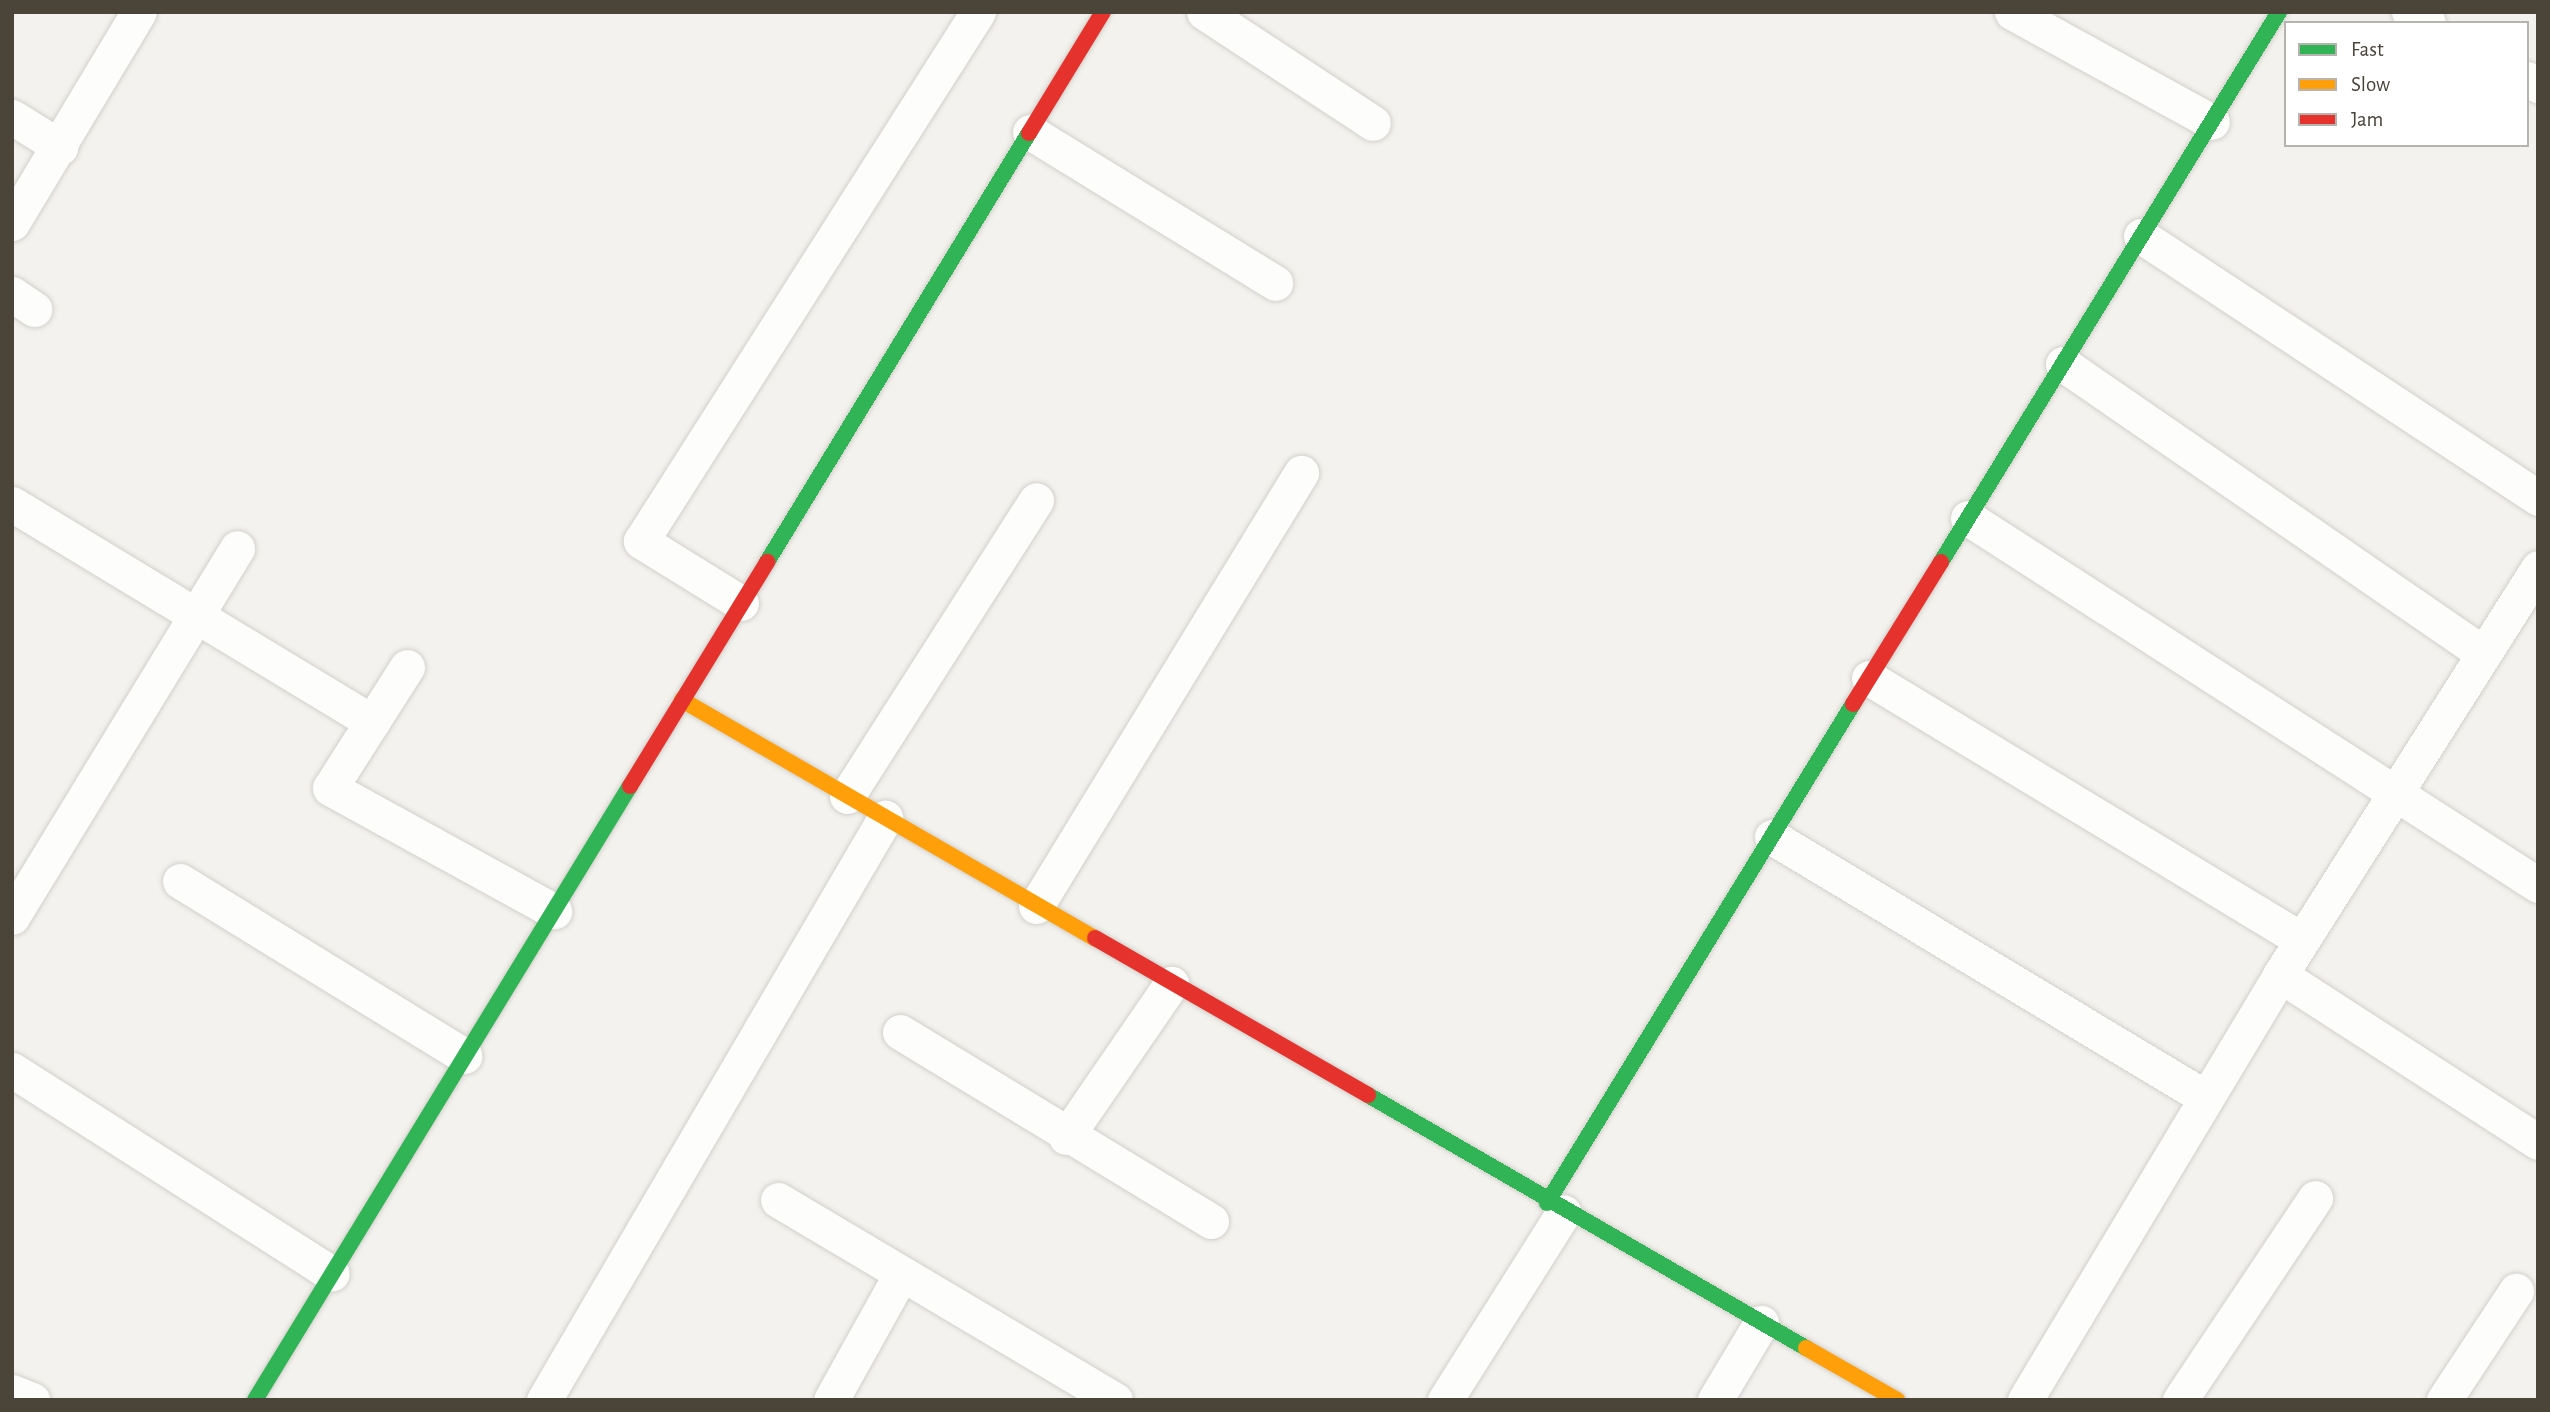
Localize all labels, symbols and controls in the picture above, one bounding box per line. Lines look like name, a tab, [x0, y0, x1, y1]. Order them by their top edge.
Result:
legend	[2284, 21, 2529, 147]
text: Fast	[2351, 39, 2384, 60]
text: Slow	[2351, 74, 2390, 95]
text: Jam	[2351, 109, 2383, 130]

